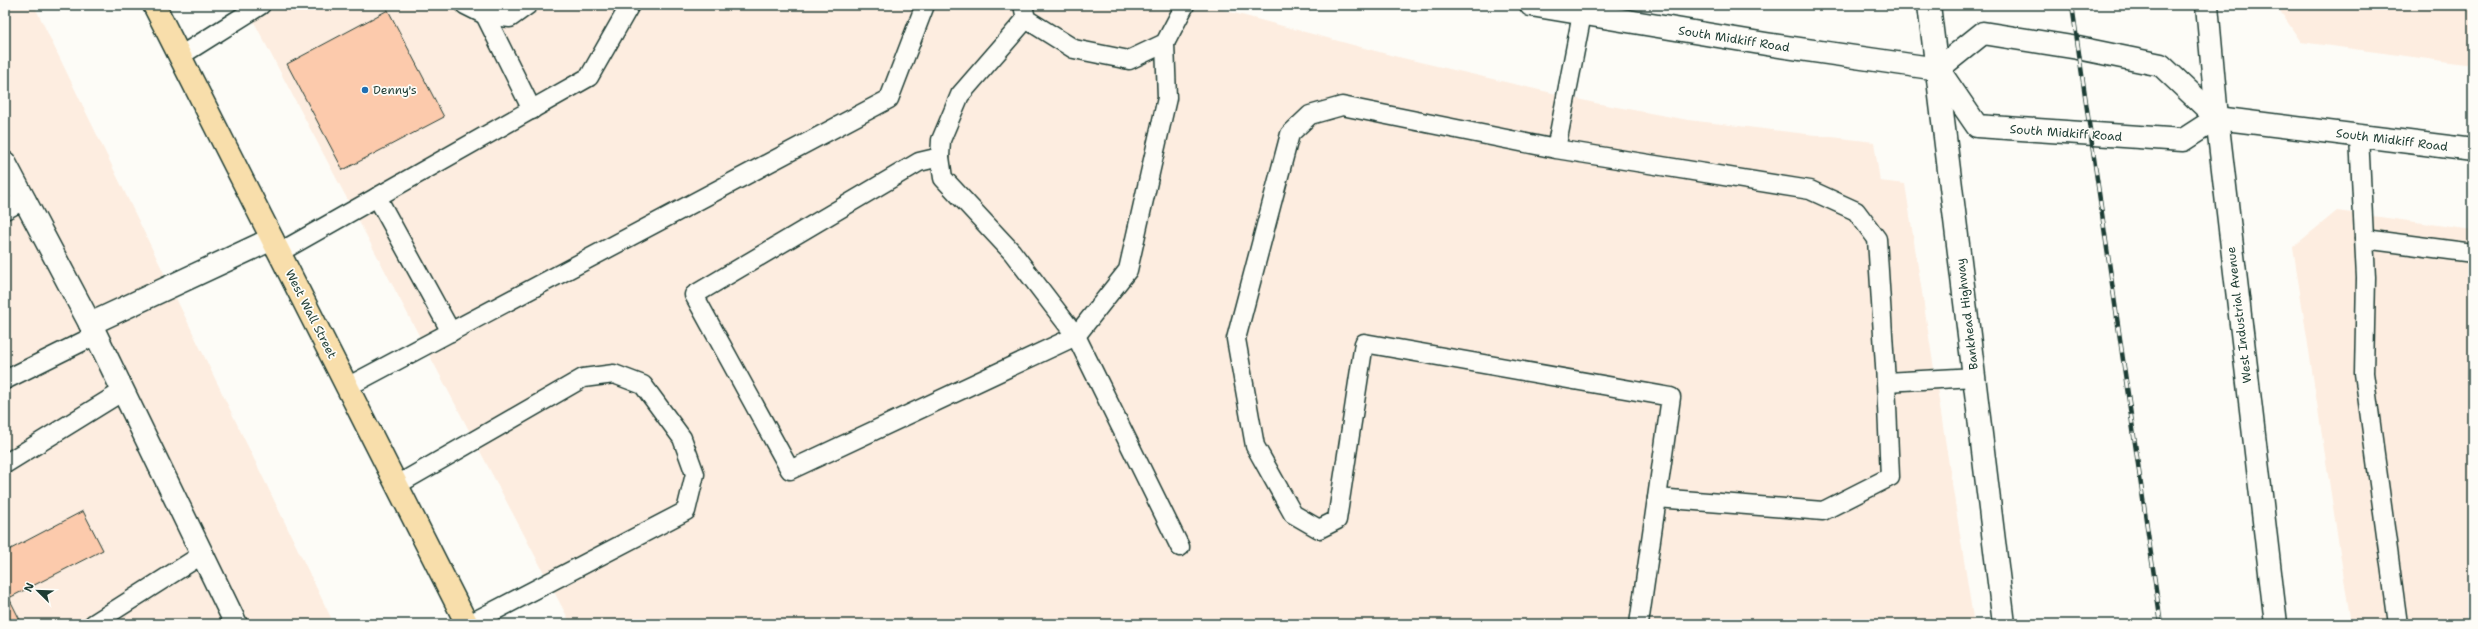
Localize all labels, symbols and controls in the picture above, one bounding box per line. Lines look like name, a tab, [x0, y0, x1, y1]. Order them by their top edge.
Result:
street label: South Midkiff Road	[1677, 22, 1791, 56]
place label: Denny's	[373, 82, 417, 98]
marker: Denny's	[360, 85, 370, 95]
street label: South Midkiff Road	[2009, 121, 2123, 145]
street label: South Midkiff Road	[2335, 125, 2449, 155]
street label: West Industrial Avenue	[2223, 246, 2255, 384]
street label: Bankhead Highway	[1952, 257, 1982, 371]
street label: West Wall Street	[282, 267, 340, 361]
north arrow	[18, 571, 58, 611]
text: N	[21, 580, 38, 594]

